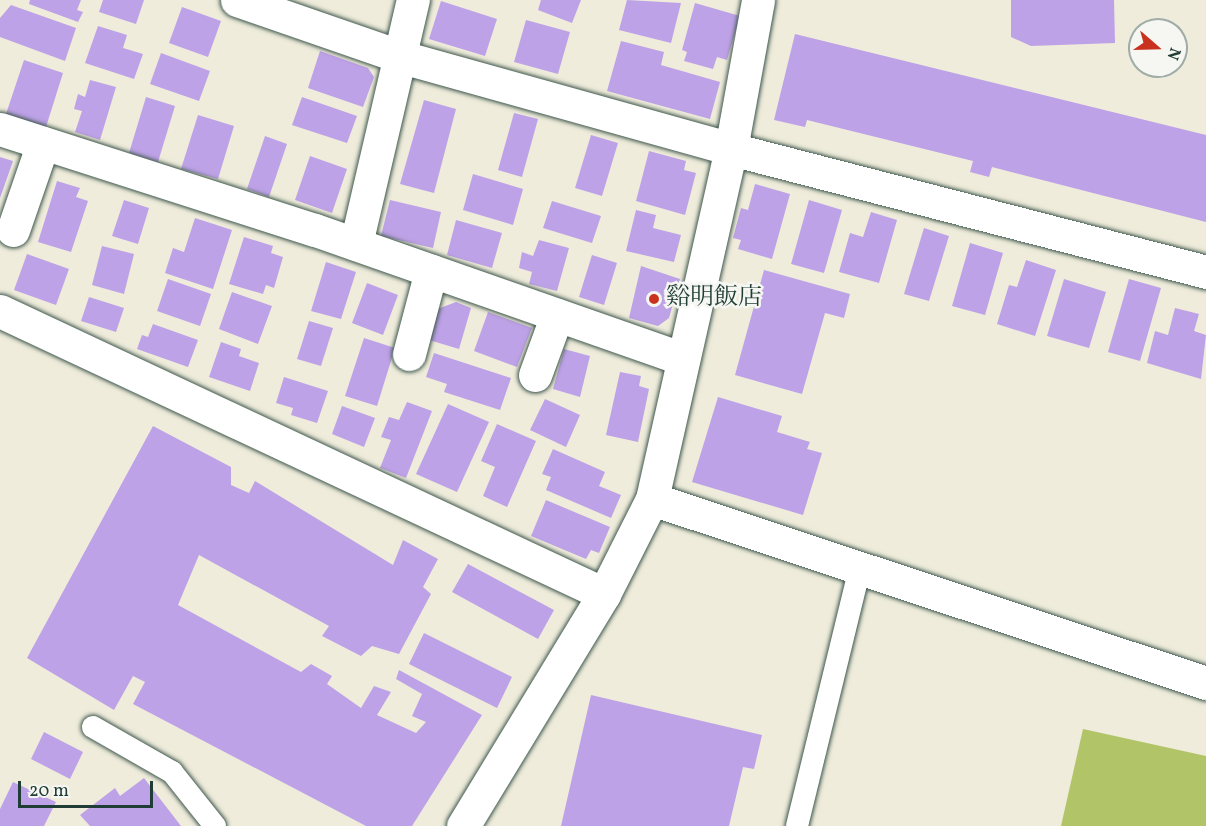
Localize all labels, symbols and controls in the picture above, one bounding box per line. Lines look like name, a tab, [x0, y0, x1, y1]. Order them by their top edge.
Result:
north arrow	[1128, 18, 1188, 78]
text: N	[1161, 44, 1185, 63]
place label: 谿明飯店	[666, 285, 762, 313]
marker: 谿明飯店	[647, 292, 661, 306]
scale bar	[21, 769, 156, 807]
text: 20 m	[29, 779, 69, 804]

